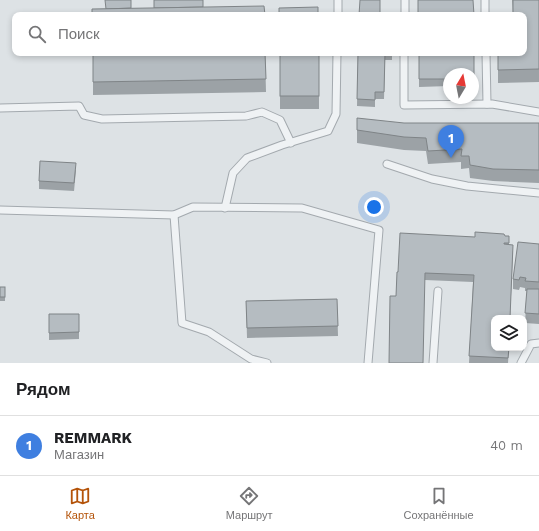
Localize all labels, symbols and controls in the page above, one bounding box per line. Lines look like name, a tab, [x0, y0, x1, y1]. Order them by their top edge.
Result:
search box	[12, 12, 527, 56]
icon: search	[26, 23, 48, 45]
text: Поиск	[58, 25, 100, 43]
north arrow	[443, 68, 479, 104]
pin: 1	[438, 125, 464, 158]
your location	[364, 197, 384, 217]
map controls	[491, 315, 527, 351]
button: layers	[491, 315, 527, 351]
text: Рядом	[16, 379, 71, 399]
text: REMMARK	[54, 429, 132, 447]
text: 1	[26, 438, 32, 453]
text: 40 m	[490, 438, 523, 453]
text: Магазин	[54, 447, 104, 462]
tab: Карта	[65, 485, 95, 522]
tab: Маршрут	[226, 485, 273, 522]
tab: Сохранённые	[404, 485, 474, 522]

